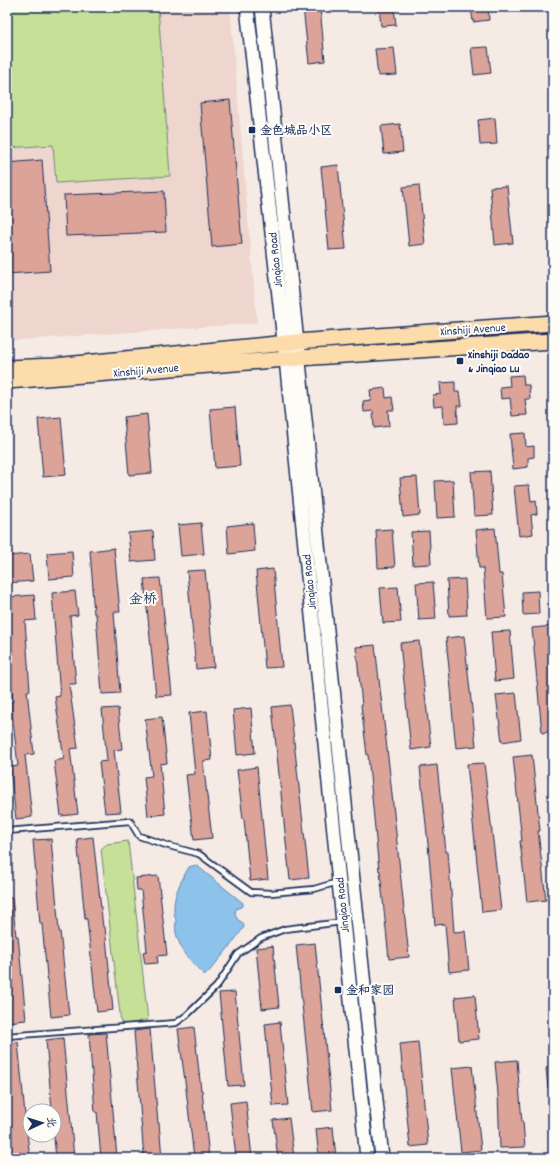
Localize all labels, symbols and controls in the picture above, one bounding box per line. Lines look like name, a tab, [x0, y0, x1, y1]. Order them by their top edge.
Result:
place label: 金色城品小区	[260, 123, 332, 140]
marker: 金色城品小区	[247, 125, 257, 135]
street label: Jinqiao Road	[265, 231, 288, 288]
street label: Xinshiji Avenue	[440, 320, 506, 341]
place label: Xinshiji Dadao & Jinqiao Lu	[468, 347, 530, 378]
marker: Xinshiji Dadao & Jinqiao Lu	[455, 356, 465, 366]
street label: Xinshiji Avenue	[113, 360, 180, 383]
street label: Jinqiao Road	[299, 553, 322, 610]
district label: 金桥	[129, 590, 157, 610]
street label: Jinqiao Road	[332, 876, 355, 933]
place label: 金和家园	[346, 983, 394, 1000]
marker: 金和家园	[333, 985, 343, 995]
north arrow	[22, 1103, 62, 1143]
text: 北	[42, 1116, 58, 1128]

